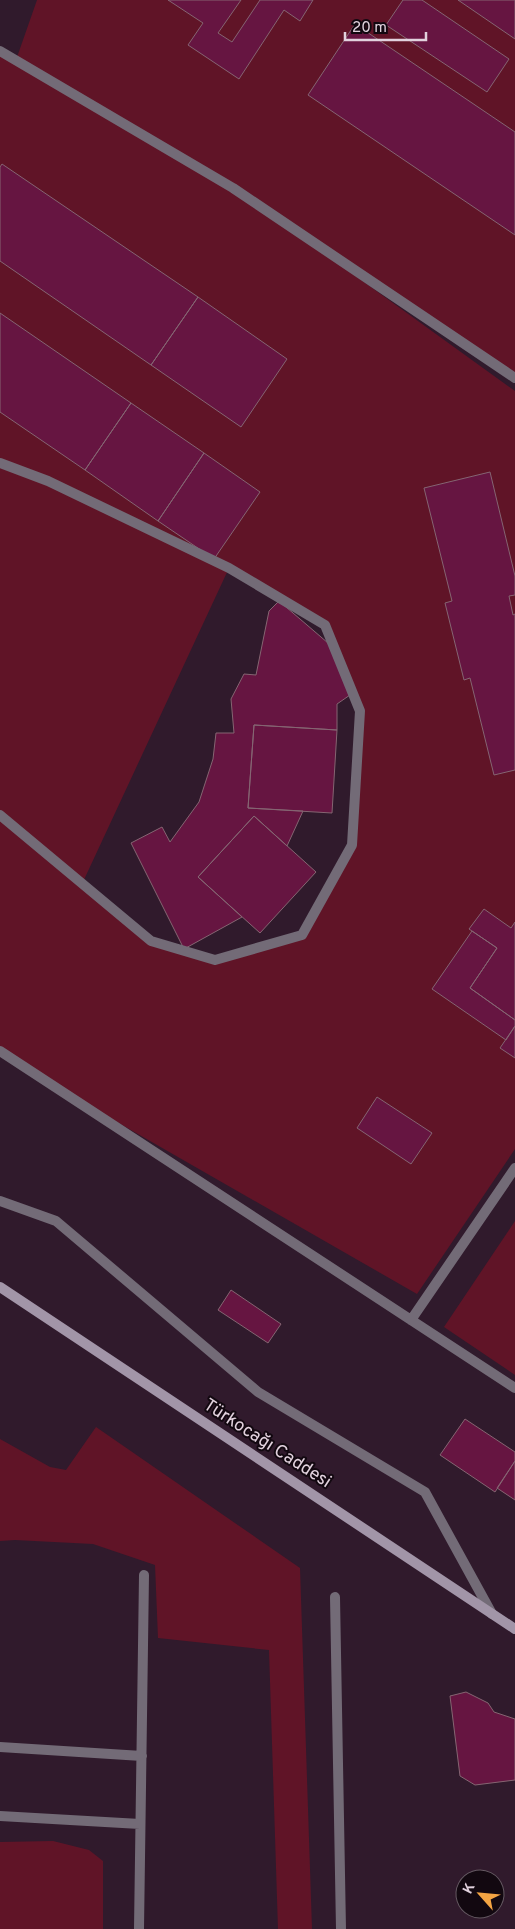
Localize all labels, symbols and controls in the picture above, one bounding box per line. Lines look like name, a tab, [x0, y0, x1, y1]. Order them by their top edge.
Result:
scale bar	[345, 10, 426, 42]
text: 20 m	[352, 19, 387, 38]
street label: Türkocağı Caddesi	[199, 1394, 335, 1494]
north arrow	[455, 1869, 505, 1919]
text: K	[460, 1880, 480, 1897]

